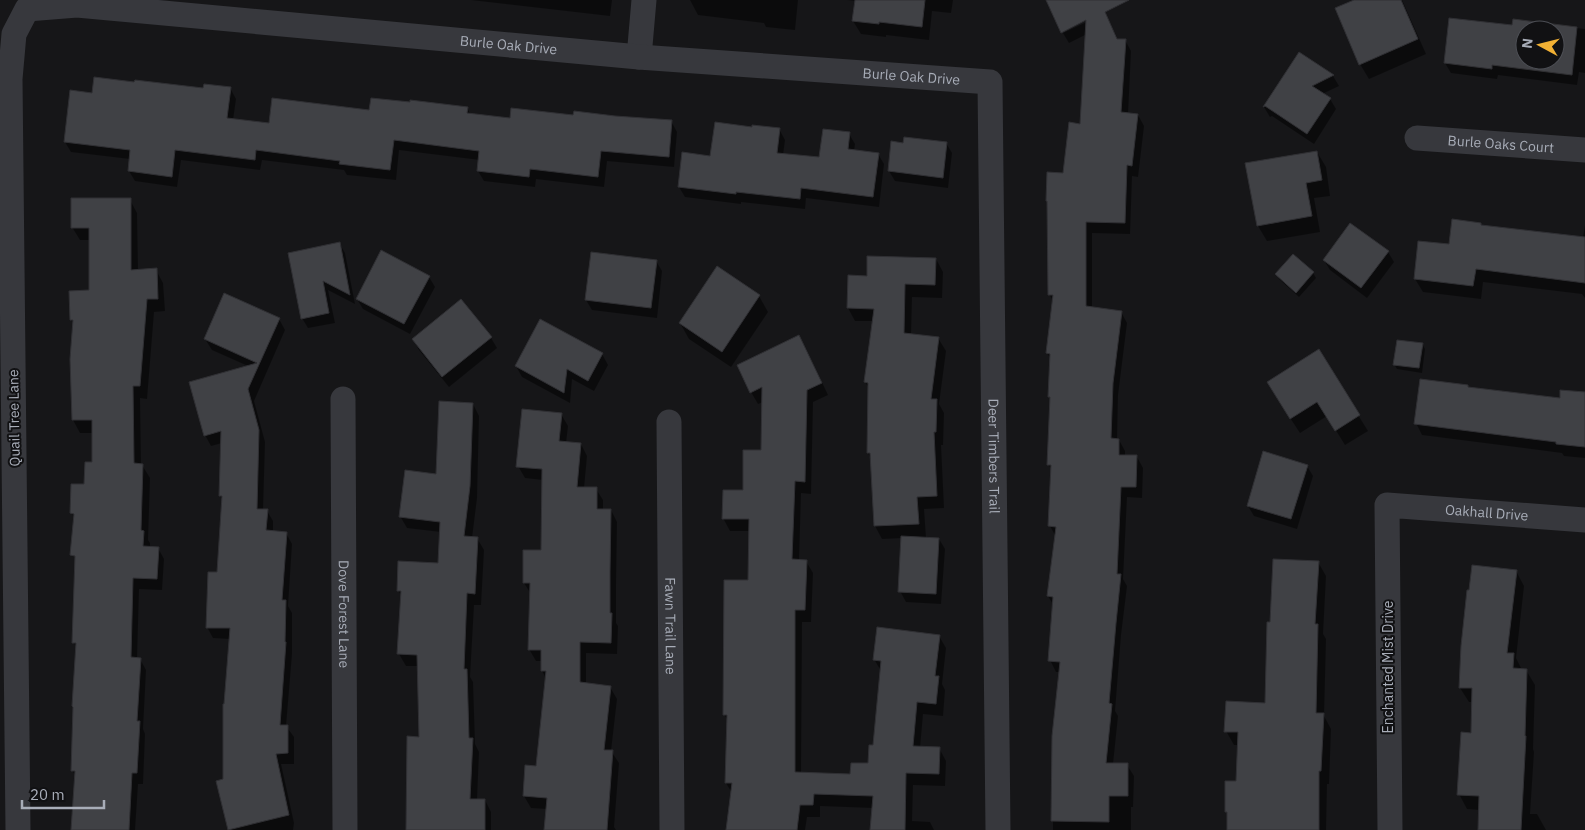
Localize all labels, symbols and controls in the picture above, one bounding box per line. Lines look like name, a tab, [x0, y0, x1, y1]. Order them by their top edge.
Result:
north arrow	[1515, 20, 1565, 70]
street label: Burle Oak Drive	[459, 31, 558, 58]
text: N	[1518, 37, 1537, 50]
street label: Burle Oak Drive	[862, 64, 961, 89]
street label: Burle Oaks Court	[1447, 131, 1555, 157]
street label: Quail Tree Lane	[4, 369, 24, 467]
street label: Deer Timbers Trail	[984, 398, 1004, 514]
street label: Oakhall Drive	[1444, 500, 1529, 525]
street label: Dove Forest Lane	[335, 560, 353, 668]
street label: Fawn Trail Lane	[661, 577, 680, 675]
street label: Enchanted Mist Drive	[1379, 600, 1397, 733]
scale bar	[22, 778, 105, 810]
text: 20 m	[30, 785, 65, 804]

